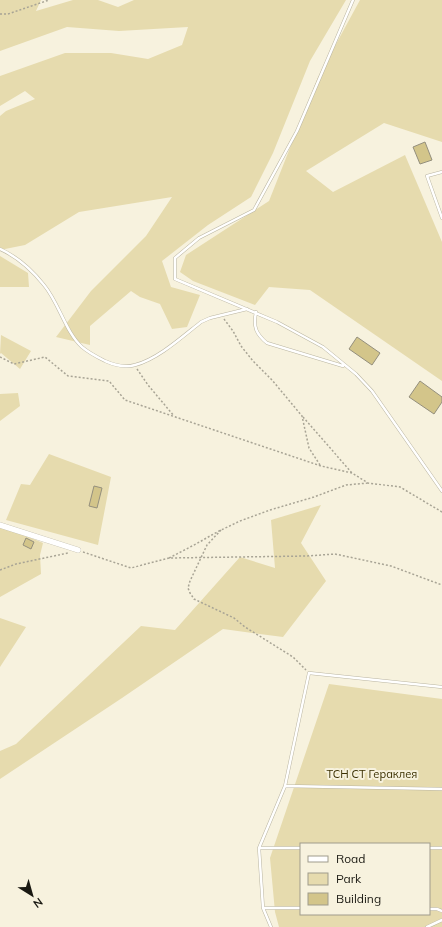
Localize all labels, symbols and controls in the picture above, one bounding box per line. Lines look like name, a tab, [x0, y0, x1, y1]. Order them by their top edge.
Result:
park label: ТСН СТ Гераклея	[327, 767, 417, 781]
legend	[300, 843, 430, 915]
text: Road	[336, 851, 365, 866]
text: Park	[336, 871, 362, 886]
north arrow	[12, 875, 52, 915]
text: Building	[336, 891, 381, 906]
text: N	[30, 895, 46, 911]

